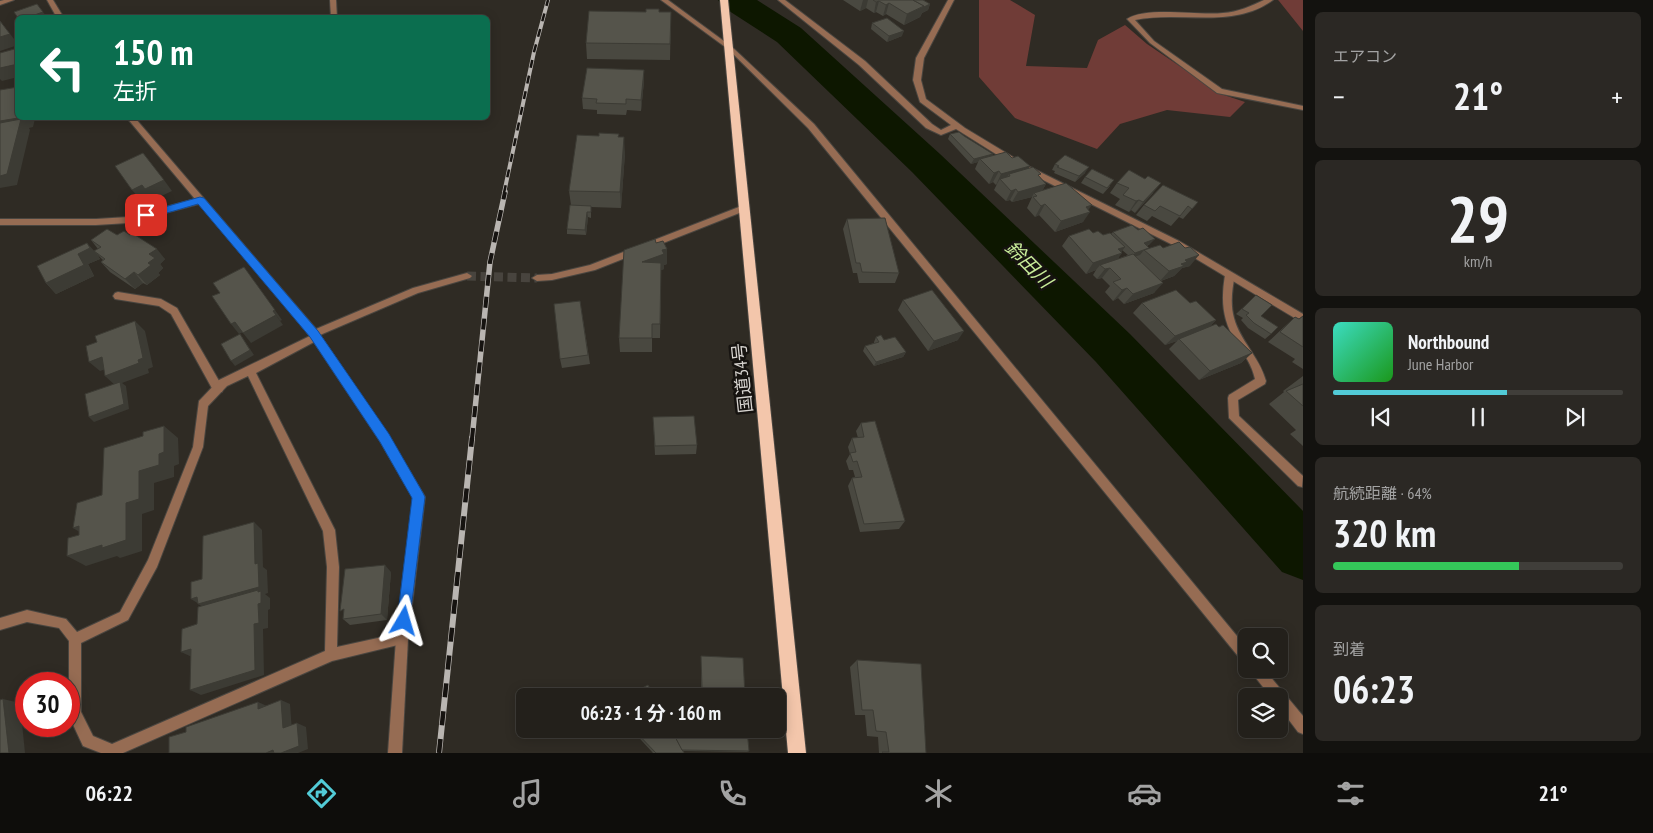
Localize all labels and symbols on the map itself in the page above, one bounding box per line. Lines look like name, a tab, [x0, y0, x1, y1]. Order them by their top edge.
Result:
pin	[125, 194, 167, 236]
water label: 鈴田川	[1000, 235, 1059, 294]
street label: 国道34号	[727, 342, 757, 414]
position arrow	[377, 594, 429, 646]
speed limit sign: 30	[15, 672, 80, 737]

